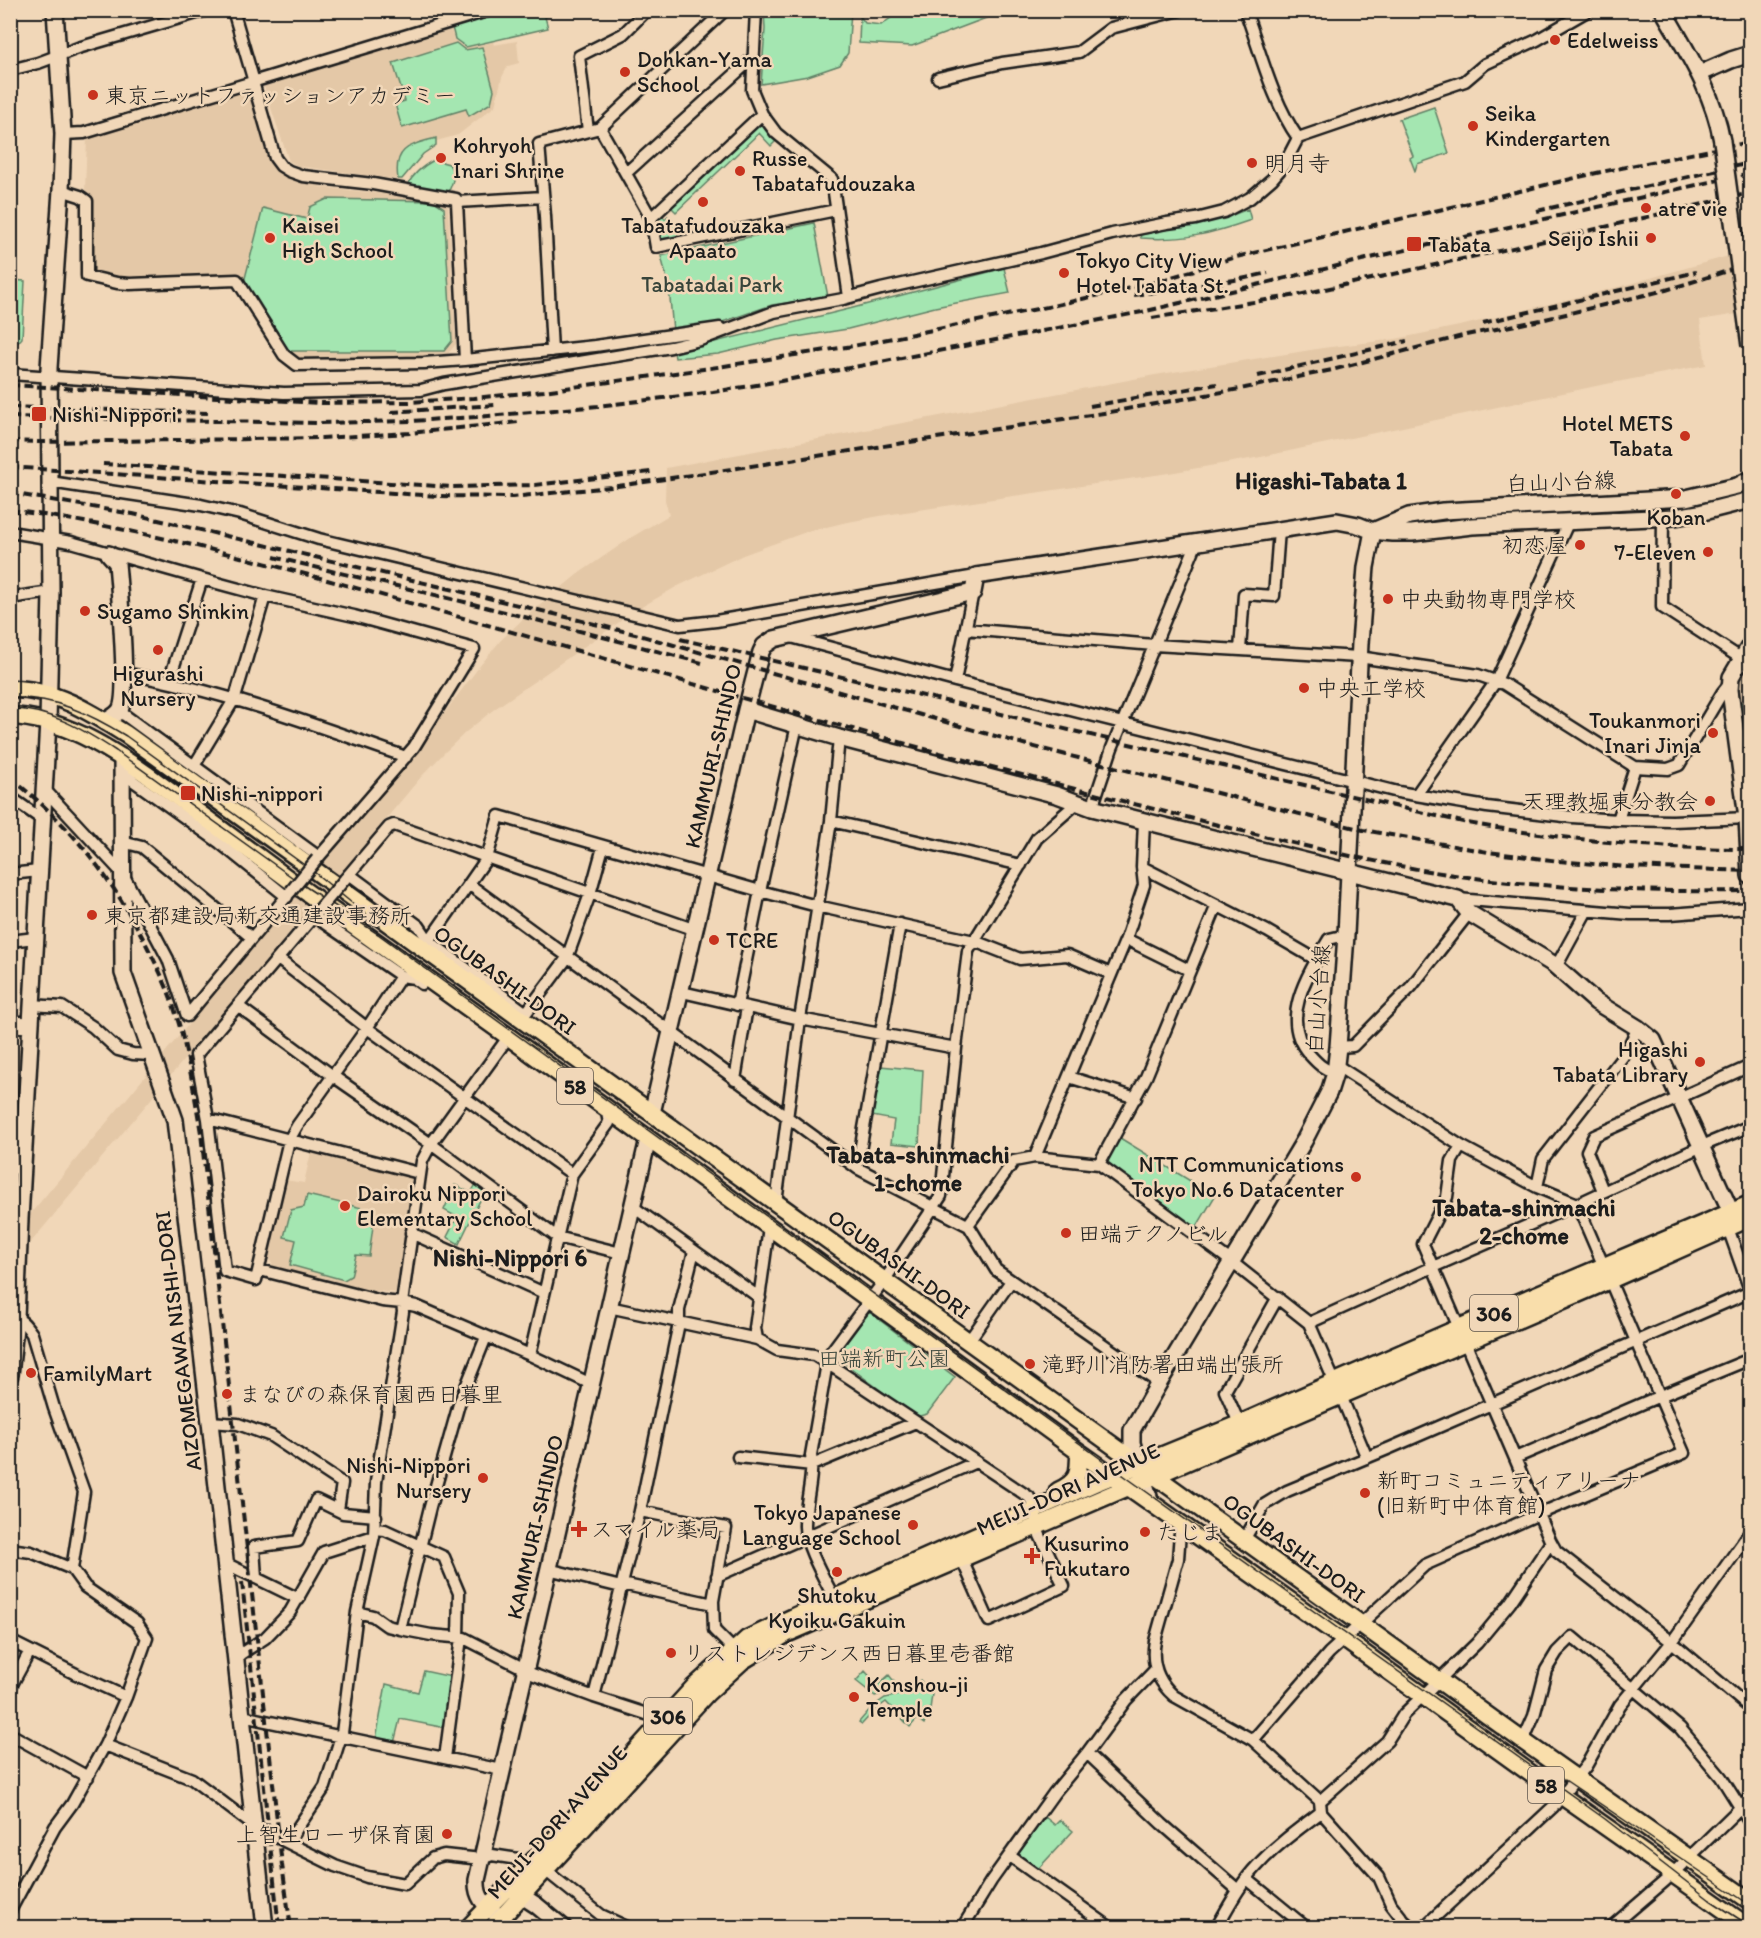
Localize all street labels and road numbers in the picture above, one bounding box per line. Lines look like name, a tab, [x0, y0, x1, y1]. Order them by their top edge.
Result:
street label: 白山小台線	[1506, 467, 1616, 497]
street label: KAMMURI-SHINDO	[679, 661, 747, 851]
street label: OGUBASHI-DORI	[428, 919, 582, 1041]
street label: 白山小台線	[1301, 943, 1335, 1055]
road number: 58	[557, 1068, 593, 1104]
street label: OGUBASHI-DORI	[822, 1203, 976, 1325]
street label: AIZOMEGAWA NISHI-DORI	[149, 1209, 207, 1473]
road number: 306	[1470, 1295, 1518, 1331]
street label: KAMMURI-SHINDO	[501, 1432, 569, 1622]
street label: MEIJI-DORI AVENUE	[972, 1436, 1164, 1542]
street label: OGUBASHI-DORI	[1217, 1487, 1371, 1609]
road number: 306	[644, 1698, 692, 1734]
street label: MEIJI-DORI AVENUE	[481, 1740, 633, 1904]
road number: 58	[1528, 1767, 1564, 1803]

